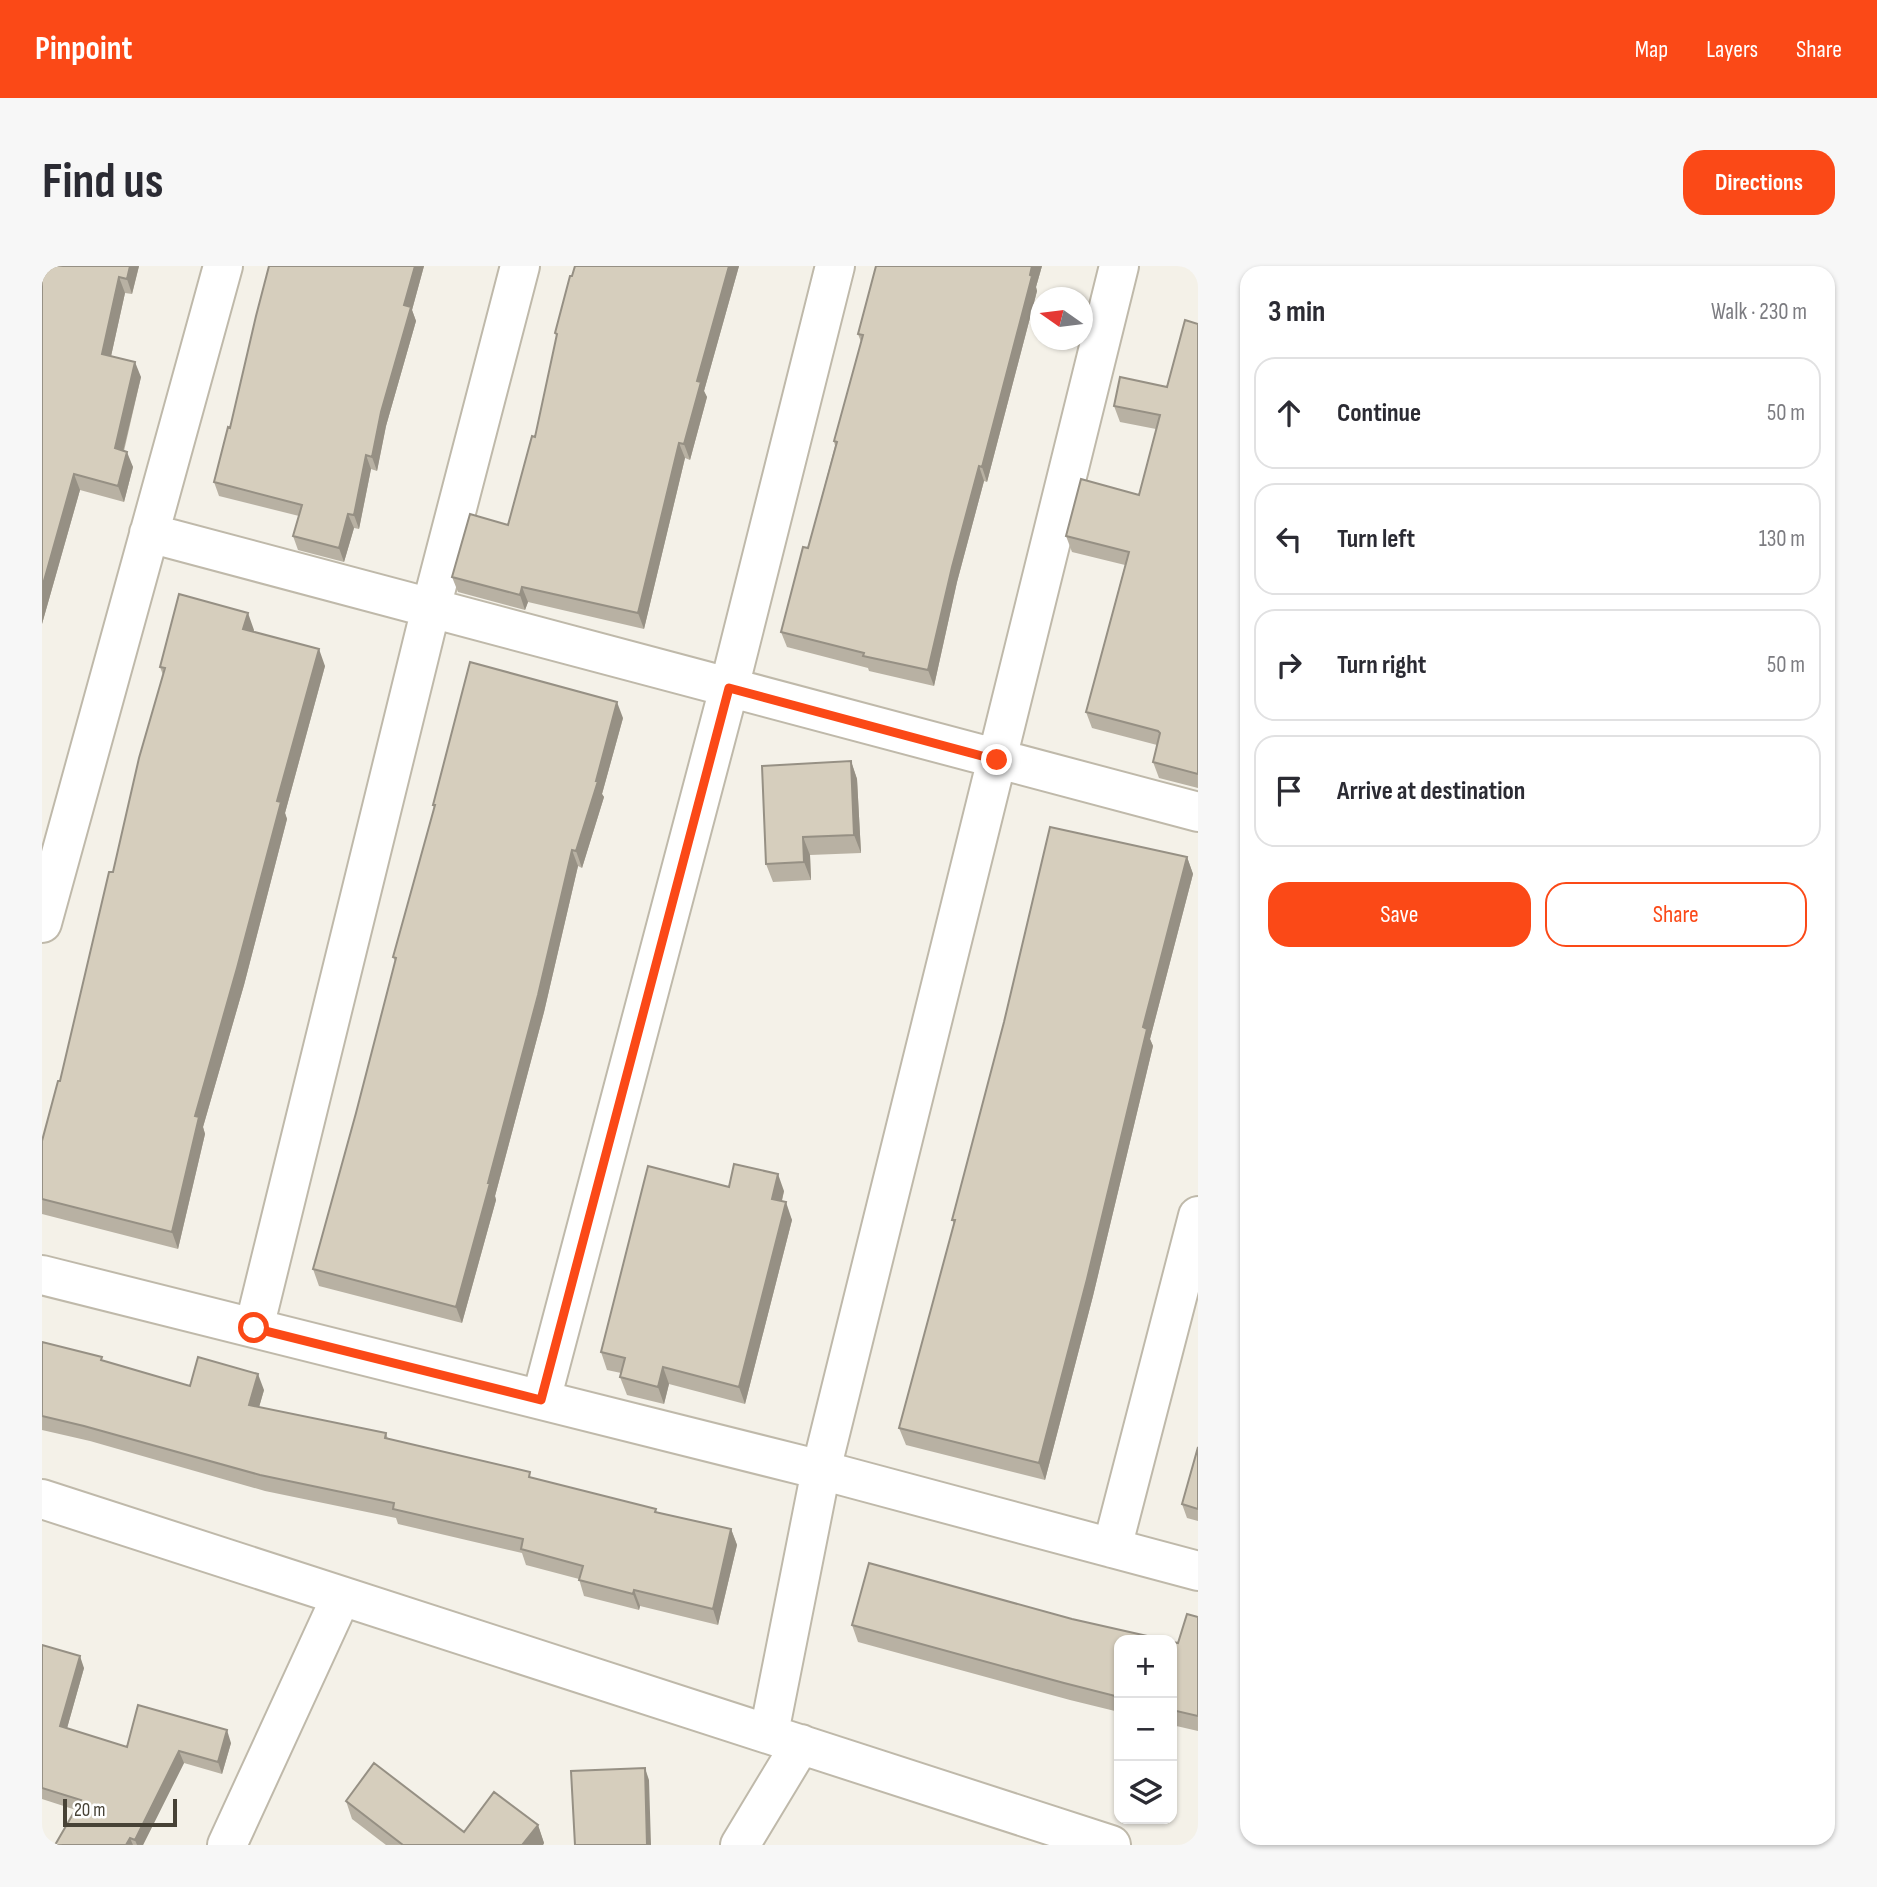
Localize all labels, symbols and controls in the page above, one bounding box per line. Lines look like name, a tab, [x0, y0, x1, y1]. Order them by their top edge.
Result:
text: Pinpoint	[35, 29, 132, 69]
text: Map	[1635, 35, 1668, 64]
text: Layers	[1706, 35, 1758, 64]
text: Share	[1796, 35, 1842, 64]
button: Directions	[1683, 150, 1835, 215]
text: Find us	[42, 153, 164, 212]
north arrow	[1030, 287, 1093, 350]
text: 3 min	[1268, 294, 1325, 330]
text: Walk · 230 m	[1711, 298, 1807, 326]
icon: ahead	[1270, 394, 1308, 432]
text: Continue	[1337, 398, 1421, 429]
text: 50 m	[1767, 399, 1805, 427]
icon: left	[1270, 520, 1308, 558]
text: Turn left	[1337, 524, 1415, 555]
text: 130 m	[1759, 525, 1805, 553]
icon: right	[1270, 646, 1308, 684]
text: Turn right	[1337, 650, 1426, 681]
text: 50 m	[1767, 651, 1805, 679]
route end	[981, 744, 1012, 775]
icon: arrive	[1270, 772, 1308, 810]
text: Arrive at destination	[1337, 776, 1525, 807]
button: Save	[1268, 882, 1531, 947]
button: Share	[1545, 882, 1807, 947]
route start	[238, 1312, 269, 1343]
map controls	[1114, 1635, 1177, 1824]
button: +	[1114, 1635, 1177, 1698]
button: −	[1114, 1698, 1177, 1761]
button: layers	[1114, 1761, 1177, 1824]
scale bar	[63, 1796, 177, 1828]
text: 20 m	[74, 1799, 106, 1822]

